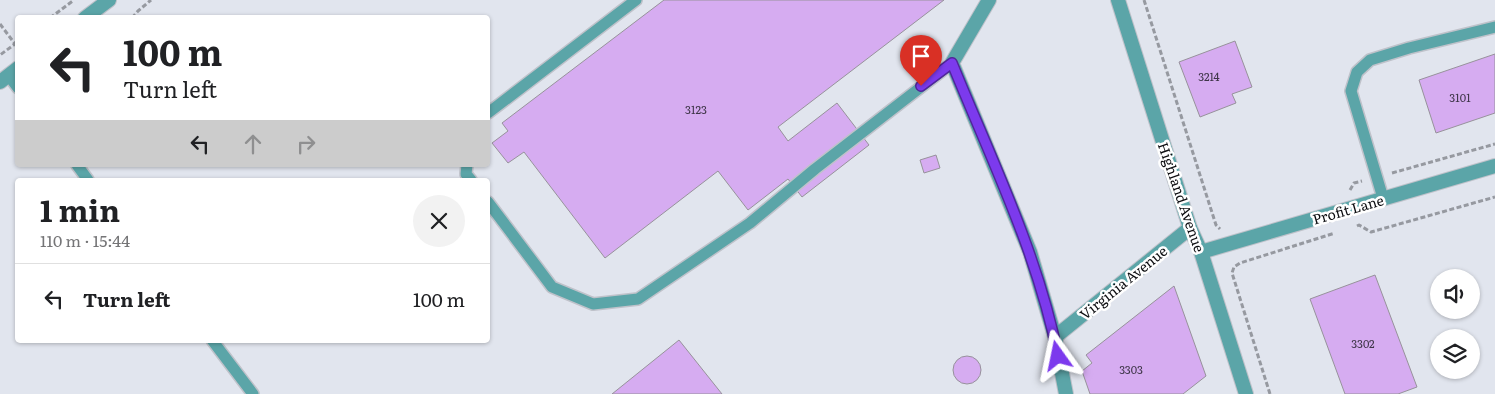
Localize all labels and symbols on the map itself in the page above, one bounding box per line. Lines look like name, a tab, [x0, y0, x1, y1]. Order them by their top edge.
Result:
pin	[900, 35, 942, 86]
house number: 3214	[1198, 68, 1220, 84]
house number: 3101	[1449, 89, 1471, 105]
house number: 3123	[685, 101, 707, 117]
street label: Highland Avenue	[1154, 139, 1210, 255]
street label: Profit Lane	[1310, 189, 1386, 229]
street label: Virginia Avenue	[1075, 240, 1171, 324]
position arrow	[1031, 329, 1083, 381]
house number: 3302	[1351, 335, 1375, 351]
house number: 3303	[1119, 361, 1143, 377]

